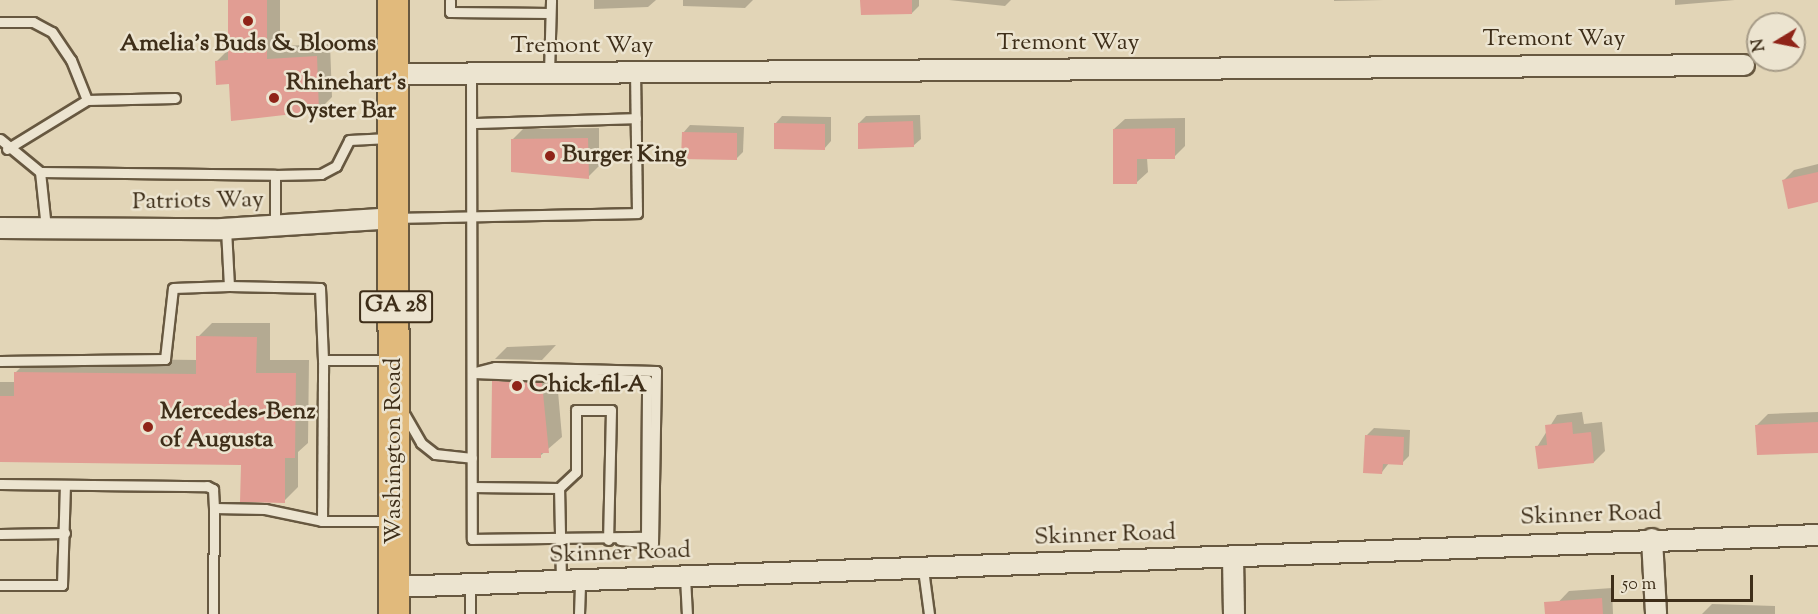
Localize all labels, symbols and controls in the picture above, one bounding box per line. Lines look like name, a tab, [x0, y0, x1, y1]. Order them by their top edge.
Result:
north arrow	[1746, 12, 1806, 72]
marker: Amelia's Buds & Blooms	[241, 14, 255, 28]
street label: Tremont Way	[1483, 26, 1625, 54]
street label: Tremont Way	[997, 30, 1139, 58]
place label: Amelia's Buds & Blooms	[120, 31, 376, 59]
street label: Tremont Way	[511, 33, 653, 61]
text: N	[1747, 37, 1772, 53]
place label: Rhinehart's Oyster Bar	[286, 70, 406, 126]
marker: Rhinehart's Oyster Bar	[267, 91, 281, 105]
place label: Burger King	[562, 142, 687, 170]
marker: Burger King	[543, 149, 557, 163]
street label: Patriots Way	[132, 186, 264, 218]
road number: GA 28	[358, 288, 434, 326]
street label: Washington Road	[381, 358, 409, 544]
place label: Chick-fil-A	[529, 372, 647, 400]
marker: Chick-fil-A	[510, 379, 524, 393]
place label: Mercedes-Benz of Augusta	[160, 399, 316, 455]
marker: Mercedes-Benz of Augusta	[141, 420, 155, 434]
street label: Skinner Road	[1520, 499, 1662, 533]
street label: Skinner Road	[1034, 519, 1176, 553]
street label: Skinner Road	[549, 537, 691, 571]
scale bar	[1614, 563, 1756, 601]
text: 50 m	[1622, 572, 1656, 598]

